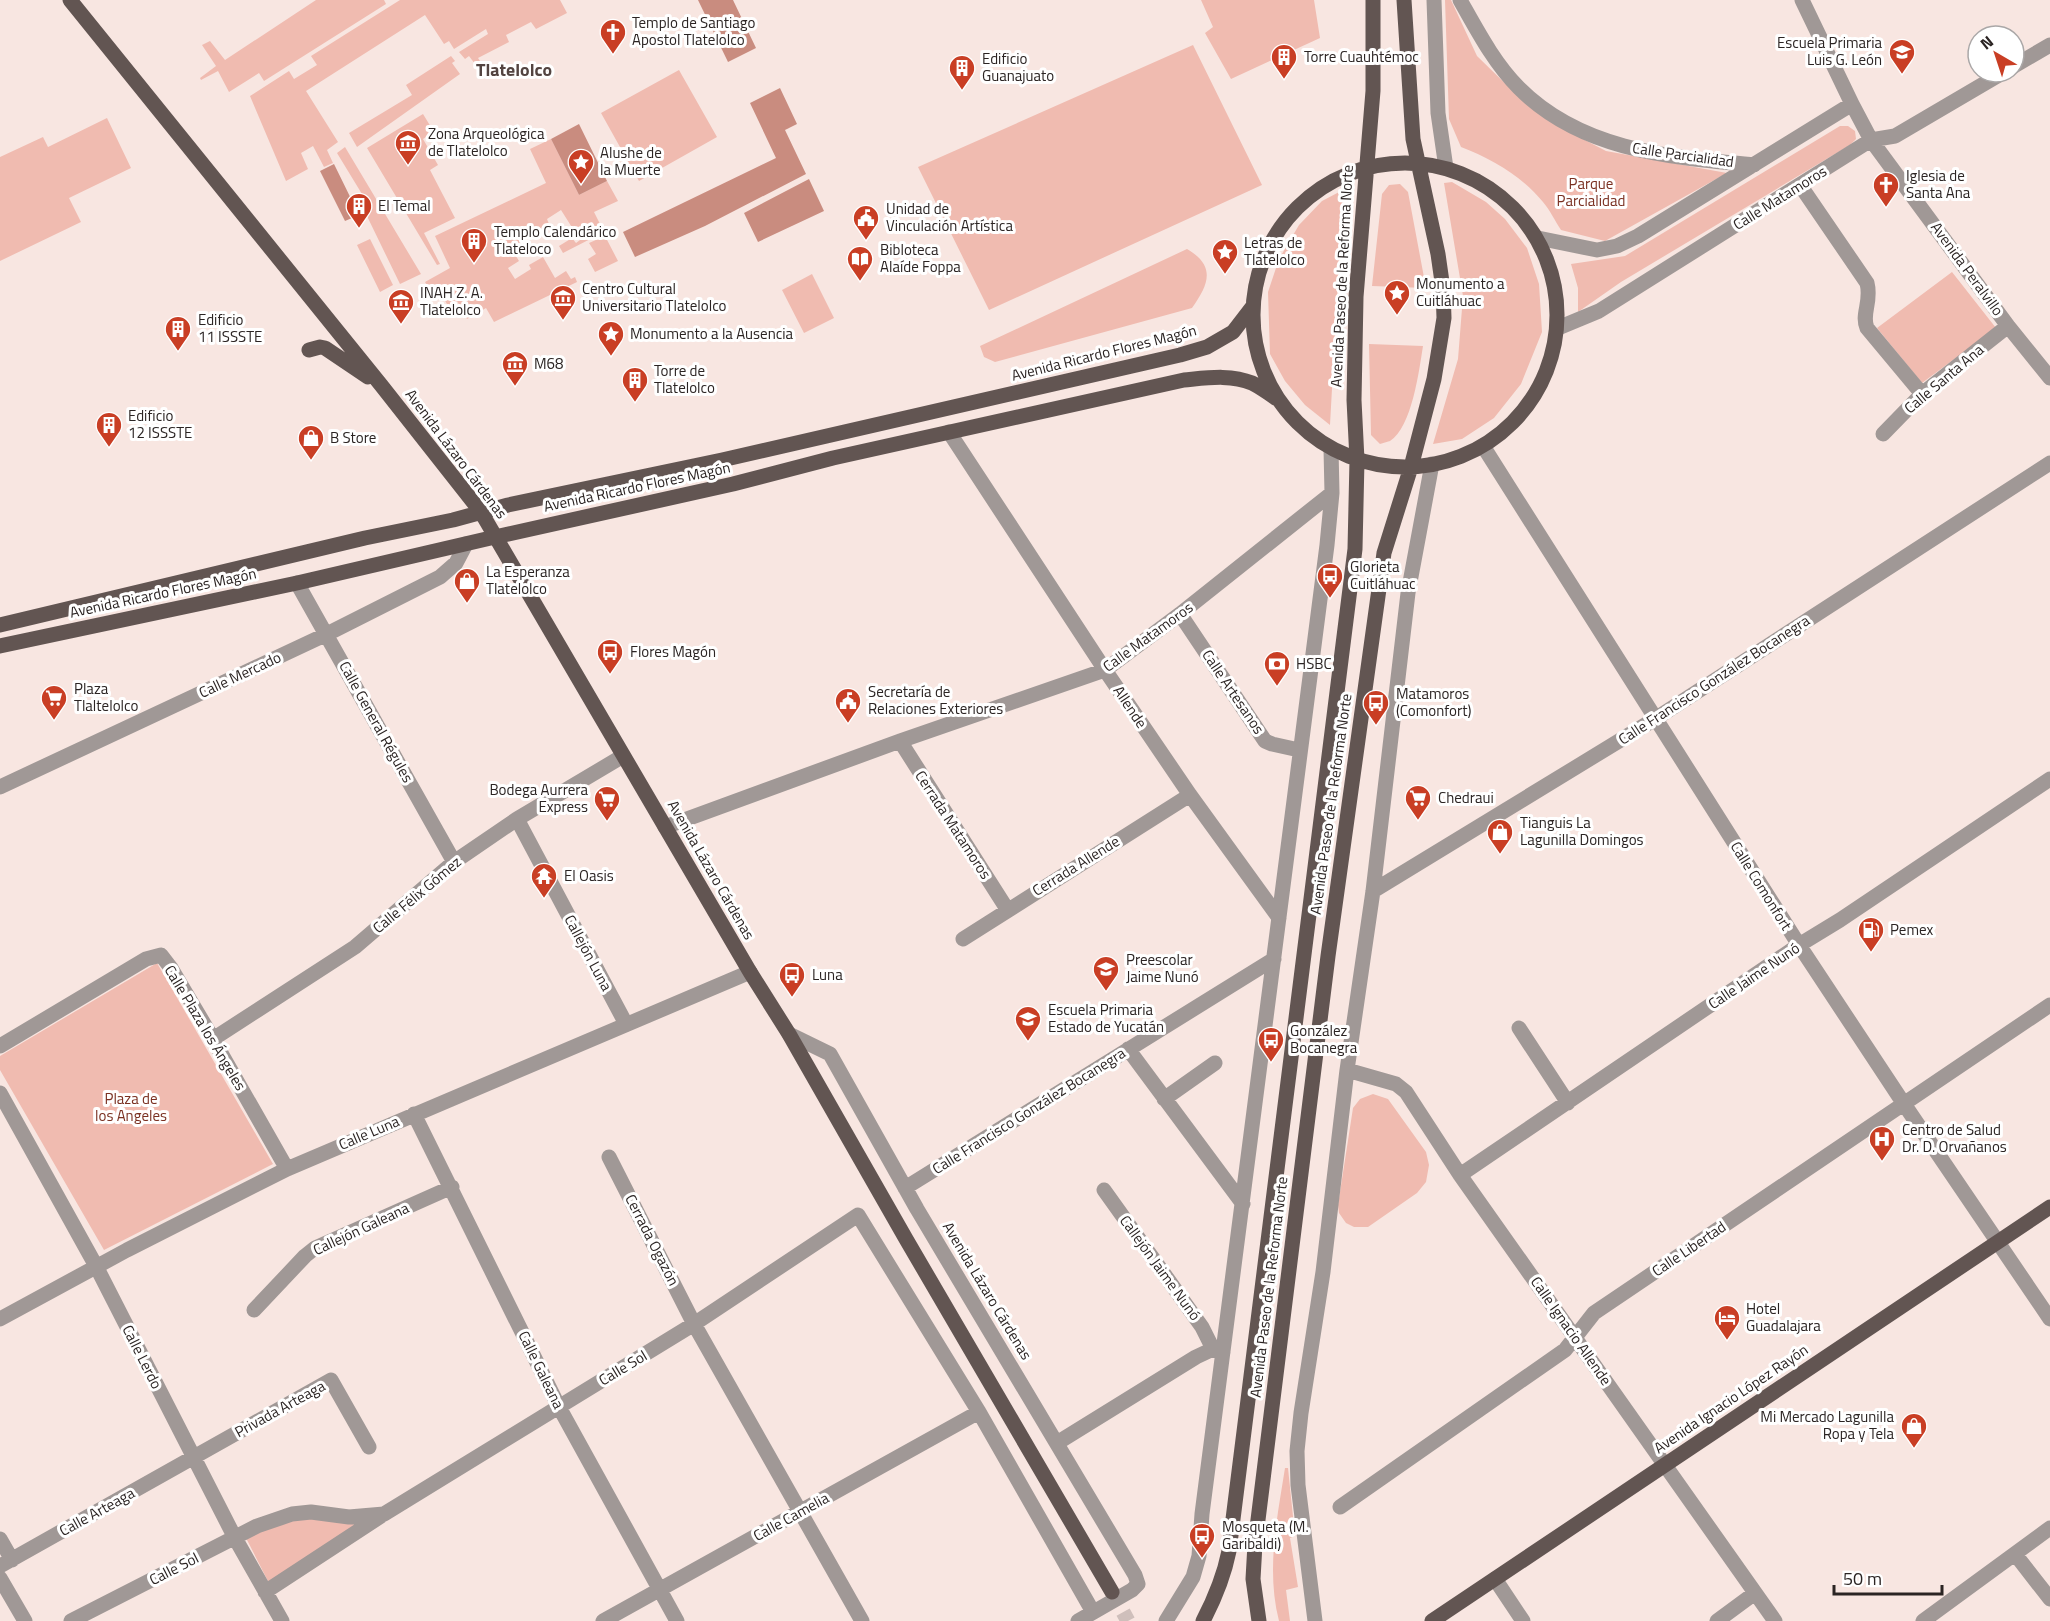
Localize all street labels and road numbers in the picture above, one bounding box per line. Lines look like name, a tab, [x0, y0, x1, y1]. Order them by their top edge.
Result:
street label: Calle Parcialidad	[1631, 136, 1735, 173]
street label: Calle Matamoros	[1728, 160, 1831, 236]
street label: Avenida Paseo de la Reforma Norte	[1324, 164, 1359, 388]
street label: Avenida Peralvillo	[1925, 217, 2009, 321]
street label: Avenida Ricardo Flores Magón	[1009, 318, 1199, 387]
street label: Calle Santa Ana	[1899, 338, 1989, 419]
street label: Avenida Lázaro Cárdenas	[400, 384, 513, 524]
street label: Avenida Ricardo Flores Magón	[542, 455, 732, 518]
street label: Avenida Ricardo Flores Magón	[68, 561, 258, 624]
street label: Calle Matamoros	[1098, 596, 1198, 677]
street label: Calle Francisco González Bocanegra	[1613, 609, 1814, 750]
street label: Calle Mercado	[195, 645, 285, 704]
street label: Calle Artesanos	[1197, 645, 1270, 739]
street label: Calle General Régules	[333, 657, 419, 787]
street label: Allende	[1108, 681, 1153, 733]
street label: Avenida Paseo de la Reforma Norte	[1304, 692, 1357, 916]
street label: Cerrada Matamoros	[910, 766, 997, 884]
street label: Avenida Lázaro Cárdenas	[662, 796, 761, 944]
street label: Cerrada Allende	[1028, 830, 1124, 902]
street label: Calle Comonfort	[1725, 837, 1798, 935]
street label: Calle Félix Gómez	[367, 850, 466, 939]
street label: Callejón Luna	[559, 911, 618, 995]
street label: Calle Jaime Nunó	[1703, 936, 1804, 1015]
street label: Calle Plaza los Ángeles	[159, 961, 252, 1095]
street label: Calle Francisco González Bocanegra	[928, 1041, 1130, 1180]
street label: Calle Luna	[335, 1109, 403, 1156]
street label: Avenida Paseo de la Reforma Norte	[1244, 1175, 1293, 1399]
street label: Cerrada Ogazón	[619, 1190, 685, 1290]
street label: Callejón Galeana	[309, 1196, 413, 1261]
street label: Callejón Jaime Nunó	[1114, 1210, 1207, 1325]
street label: Calle Libertad	[1647, 1215, 1731, 1282]
street label: Avenida Lázaro Cárdenas	[937, 1217, 1038, 1364]
street label: Calle Ignacio Allende	[1525, 1272, 1618, 1390]
street label: Calle Lerdo	[117, 1321, 168, 1393]
street label: Calle Galeana	[513, 1327, 570, 1413]
street label: Avenida Ignacio López Rayón	[1649, 1338, 1812, 1459]
street label: Calle Sol	[594, 1344, 651, 1391]
street label: Privada Arteaga	[230, 1374, 330, 1443]
street label: Calle Arteaga	[55, 1481, 139, 1542]
street label: Calle Camelia	[749, 1486, 833, 1547]
street label: Calle Sol	[145, 1546, 203, 1591]

